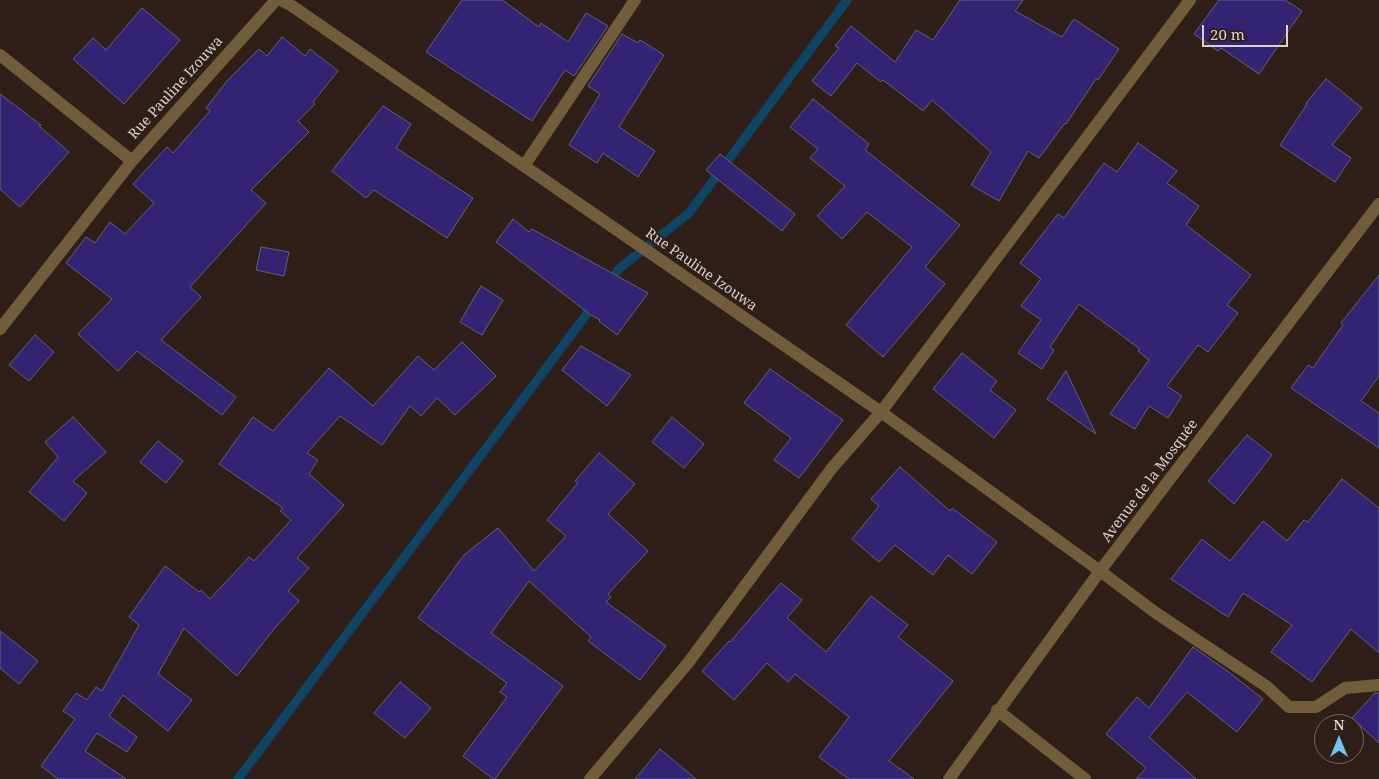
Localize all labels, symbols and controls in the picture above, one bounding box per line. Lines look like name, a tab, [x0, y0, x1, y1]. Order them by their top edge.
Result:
scale bar	[1204, 15, 1290, 47]
text: 20 m	[1210, 24, 1245, 44]
street label: Rue Pauline Izouwa	[125, 33, 227, 143]
street label: Rue Pauline Izouwa	[642, 225, 760, 315]
street label: Avenue de la Mosquée	[1098, 416, 1202, 546]
north arrow	[1314, 714, 1364, 764]
text: N	[1333, 715, 1345, 734]

